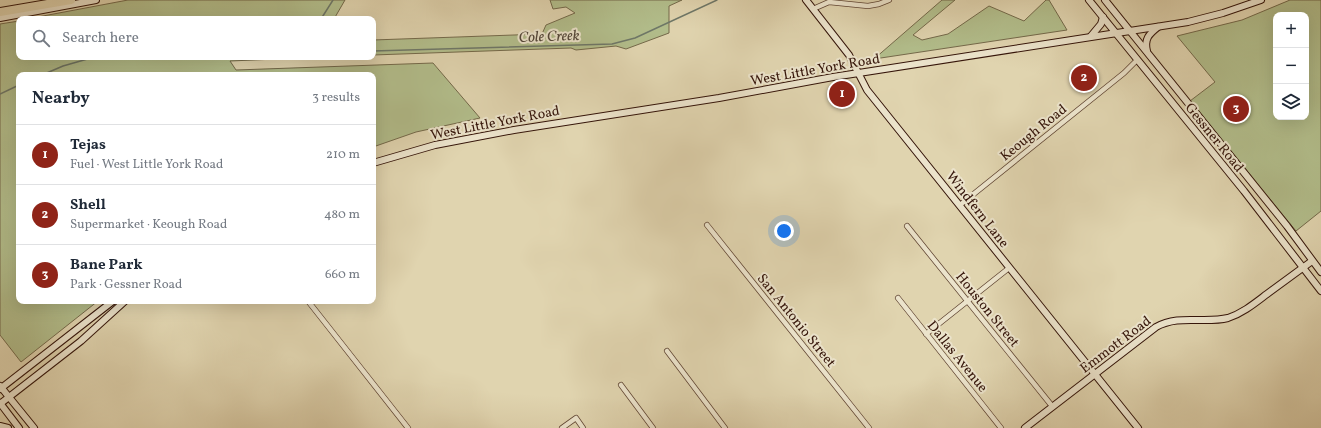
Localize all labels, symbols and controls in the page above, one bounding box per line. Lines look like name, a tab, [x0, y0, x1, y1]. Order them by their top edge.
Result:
map controls	[1273, 12, 1309, 120]
button: +	[1273, 12, 1309, 48]
search box	[16, 16, 376, 60]
water label: Cole Creek	[518, 26, 580, 49]
icon: search	[30, 27, 52, 49]
text: Search here	[62, 28, 139, 49]
button: −	[1273, 48, 1309, 84]
street label: West Little York Road	[749, 50, 882, 91]
pin: 2	[1071, 63, 1097, 93]
pin: 1	[829, 79, 855, 109]
button: layers	[1273, 84, 1309, 120]
text: Nearby	[32, 87, 90, 110]
text: 3 results	[312, 89, 360, 107]
pin: 3	[1223, 94, 1249, 124]
street label: Gessner Road	[1180, 99, 1248, 177]
street label: Keough Road	[997, 100, 1071, 166]
street label: West Little York Road	[429, 102, 562, 145]
text: Tejas	[70, 135, 106, 156]
text: 1	[42, 146, 48, 164]
text: 210 m	[326, 146, 360, 164]
text: Fuel · West Little York Road	[70, 156, 223, 174]
street label: Windfern Lane	[941, 168, 1013, 252]
text: Shell	[70, 195, 106, 216]
text: 2	[42, 206, 48, 224]
text: 480 m	[324, 206, 360, 224]
text: Supermarket · Keough Road	[70, 216, 227, 234]
your location	[774, 221, 794, 241]
text: Bane Park	[70, 255, 143, 276]
text: 3	[42, 266, 48, 284]
text: 660 m	[325, 266, 360, 284]
street label: Houston Street	[951, 268, 1023, 352]
street label: San Antonio Street	[752, 270, 840, 372]
text: Park · Gessner Road	[70, 276, 182, 294]
street label: Emmott Road	[1076, 312, 1156, 378]
street label: Dallas Avenue	[922, 317, 992, 397]

